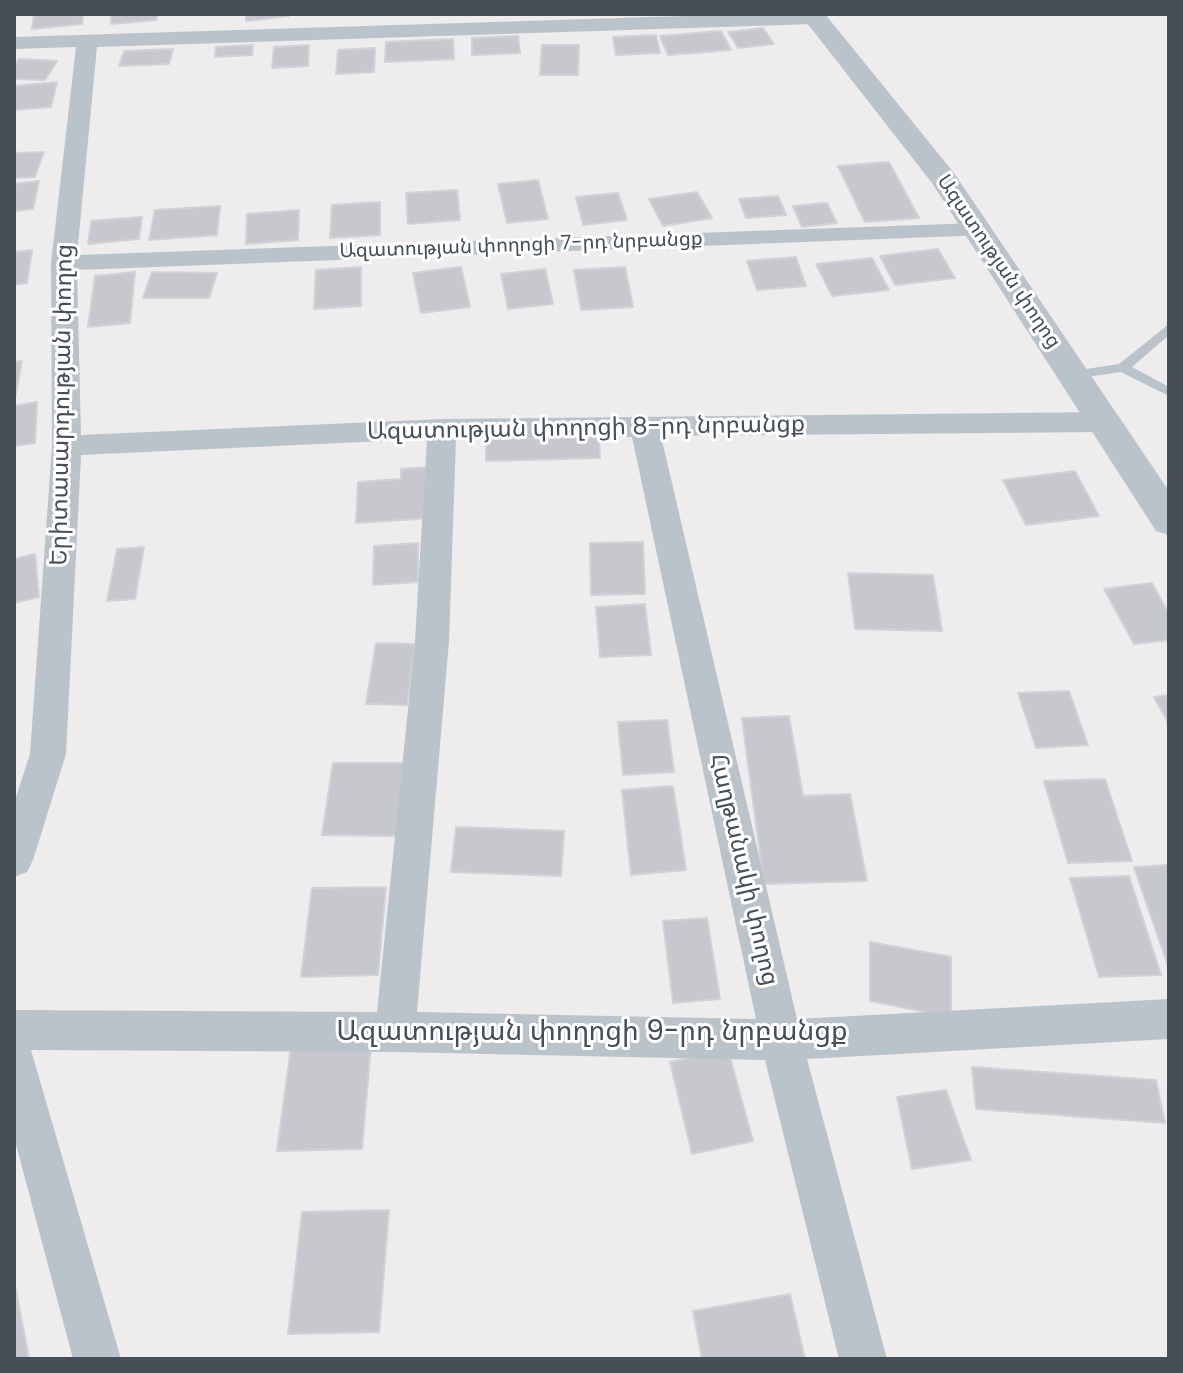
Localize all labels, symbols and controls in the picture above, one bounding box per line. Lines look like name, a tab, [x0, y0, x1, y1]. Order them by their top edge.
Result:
street label: Ազատության փողոց	[931, 171, 1065, 353]
street label: Ազատության փողոցի 7-րդ նրբանցք	[339, 228, 703, 264]
street label: Երիտասարդության փողոց	[46, 244, 80, 566]
street label: Ազատության փողոցի 8-րդ նրբանցք	[367, 411, 805, 447]
street label: Հաղթանակի փողոց	[702, 751, 784, 989]
street label: Ազատության փողոցի 9-րդ նրբանցք	[336, 1016, 848, 1050]

